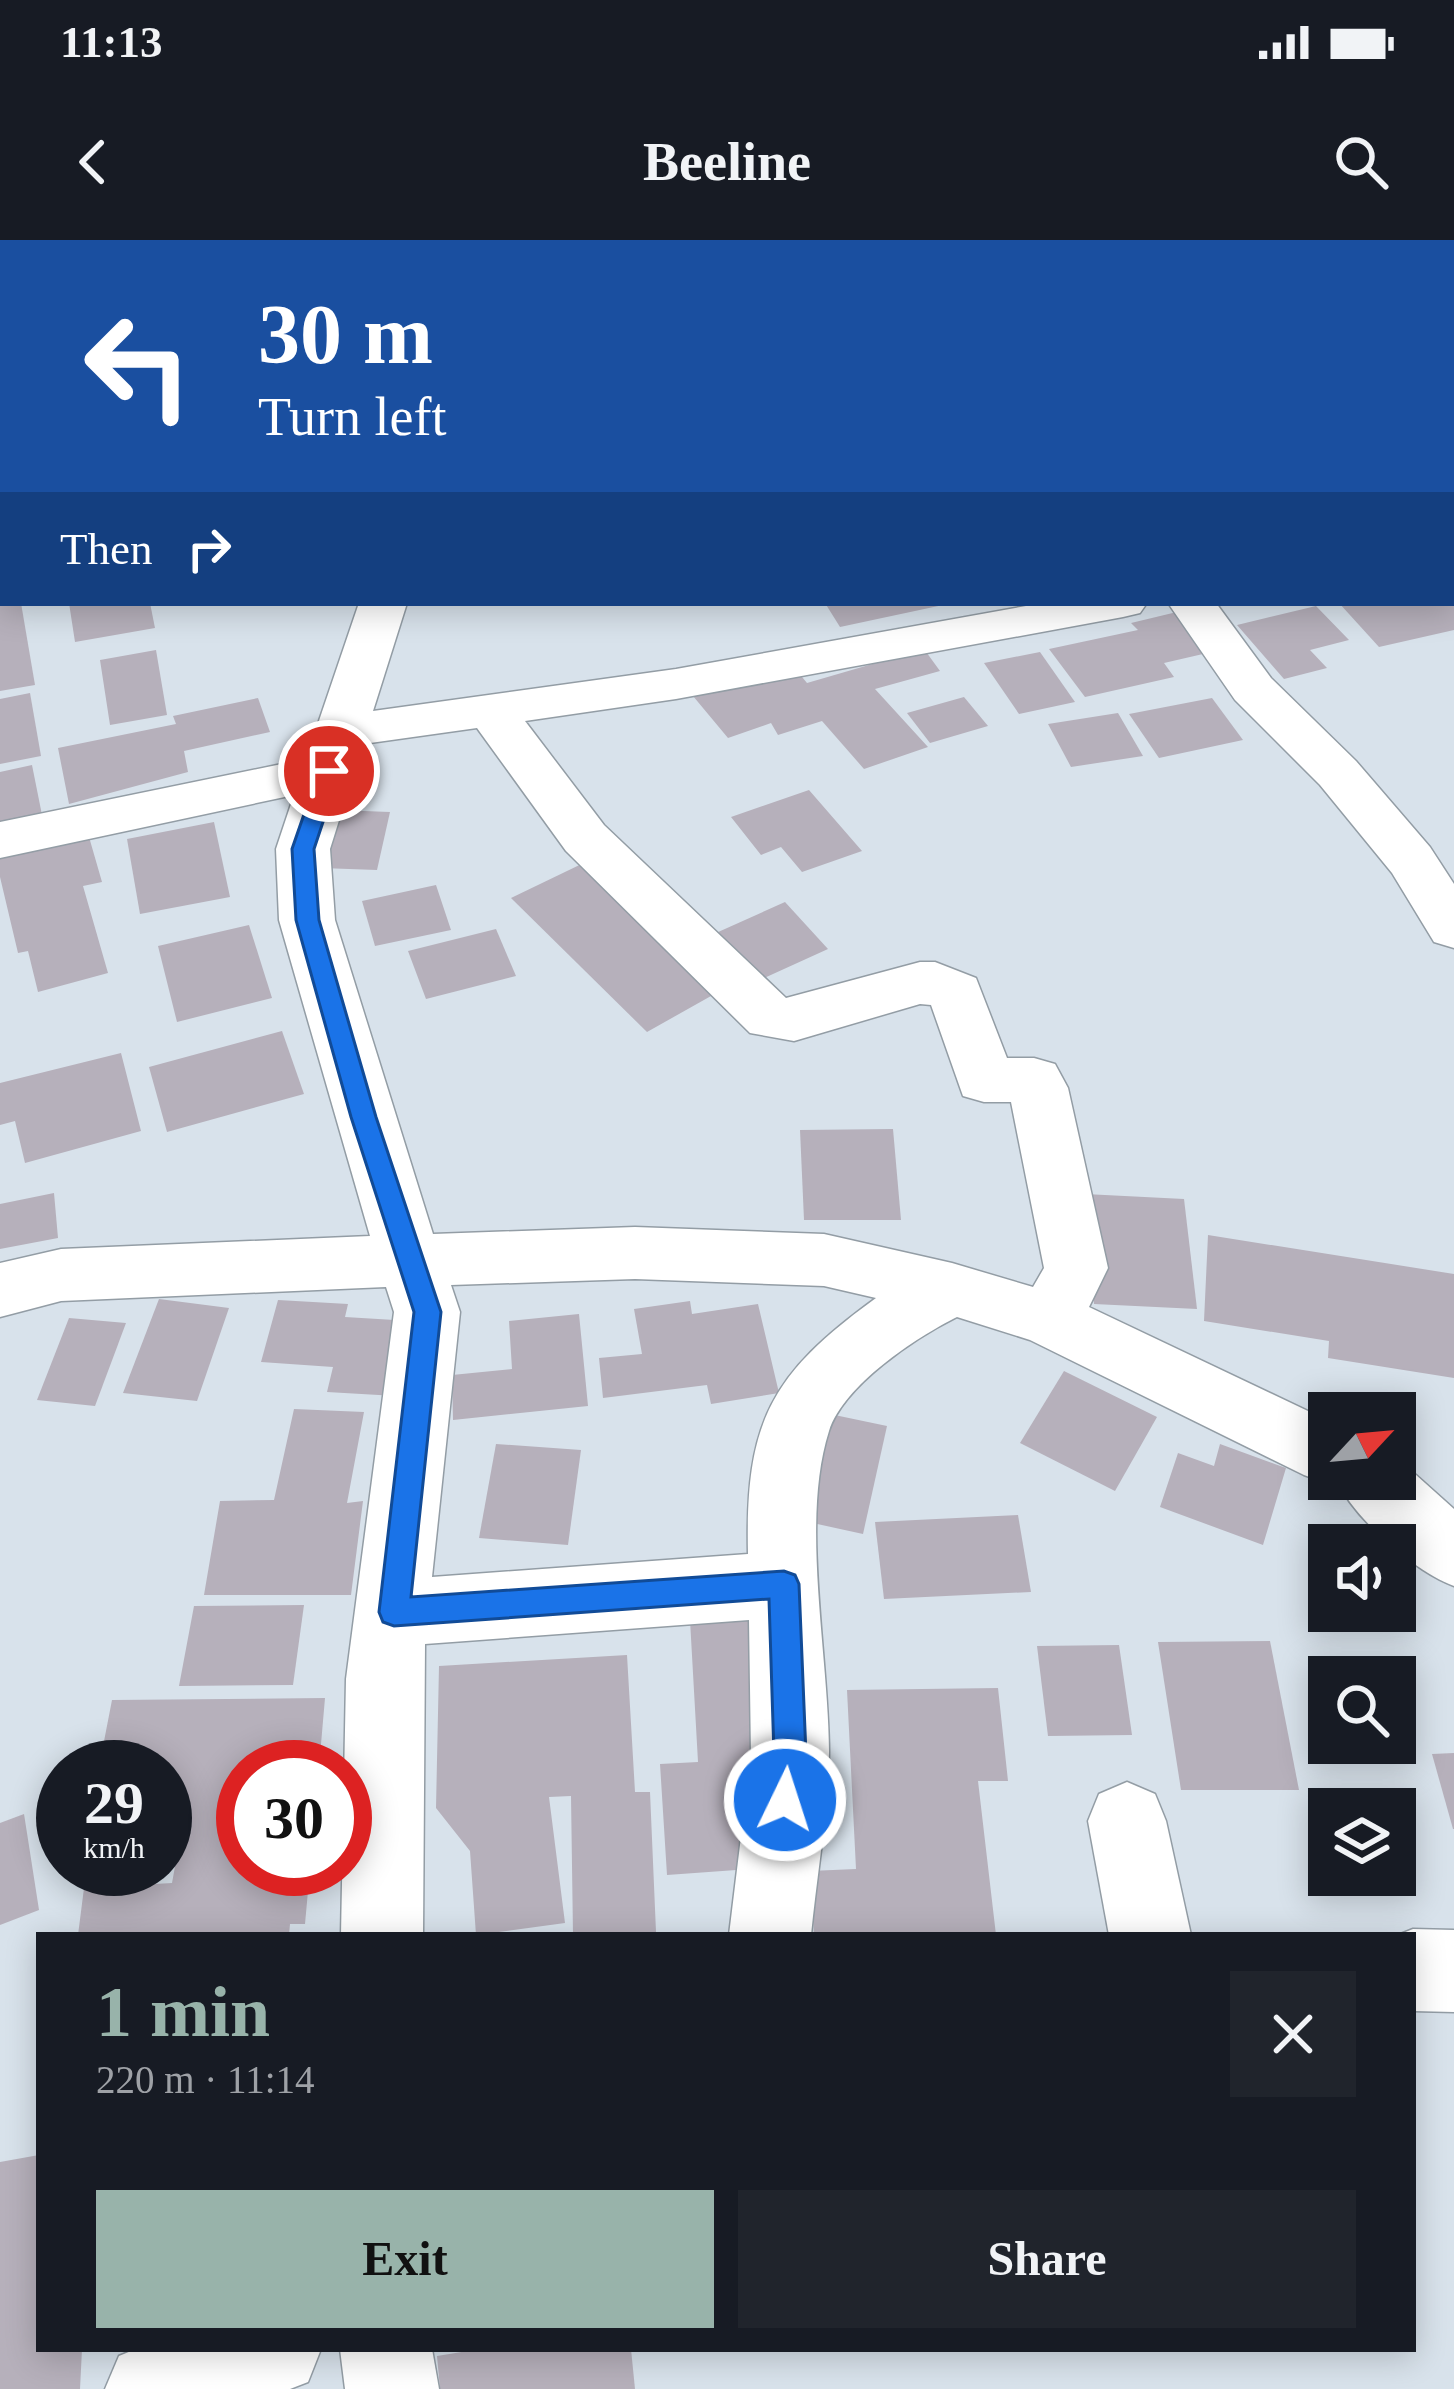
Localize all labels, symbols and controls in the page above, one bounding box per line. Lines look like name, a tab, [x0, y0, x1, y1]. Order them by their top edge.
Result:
text: 11:13	[60, 17, 163, 67]
icon: back	[60, 129, 126, 195]
icon: search	[1328, 129, 1394, 195]
text: Beeline	[643, 132, 811, 192]
icon: left	[60, 288, 216, 444]
text: 30 m	[258, 288, 433, 381]
text: Turn left	[258, 387, 447, 447]
icon: right	[176, 516, 242, 582]
text: Then	[60, 524, 152, 574]
pin	[278, 720, 380, 822]
icon: arrive	[296, 738, 362, 804]
north arrow	[1308, 1392, 1416, 1500]
map controls	[1308, 1392, 1416, 1896]
button: sound	[1308, 1524, 1416, 1632]
button: search	[1308, 1656, 1416, 1764]
position arrow	[722, 1737, 848, 1863]
speed limit sign: 30	[216, 1740, 372, 1896]
text: 29	[84, 1770, 144, 1836]
button: layers	[1308, 1788, 1416, 1896]
text: km/h	[83, 1831, 145, 1864]
button: close	[1230, 1971, 1356, 2097]
text: 1 min	[96, 1972, 270, 2052]
text: 220 m · 11:14	[96, 2058, 314, 2101]
button: Exit	[96, 2190, 714, 2328]
button: Share	[738, 2190, 1356, 2328]

